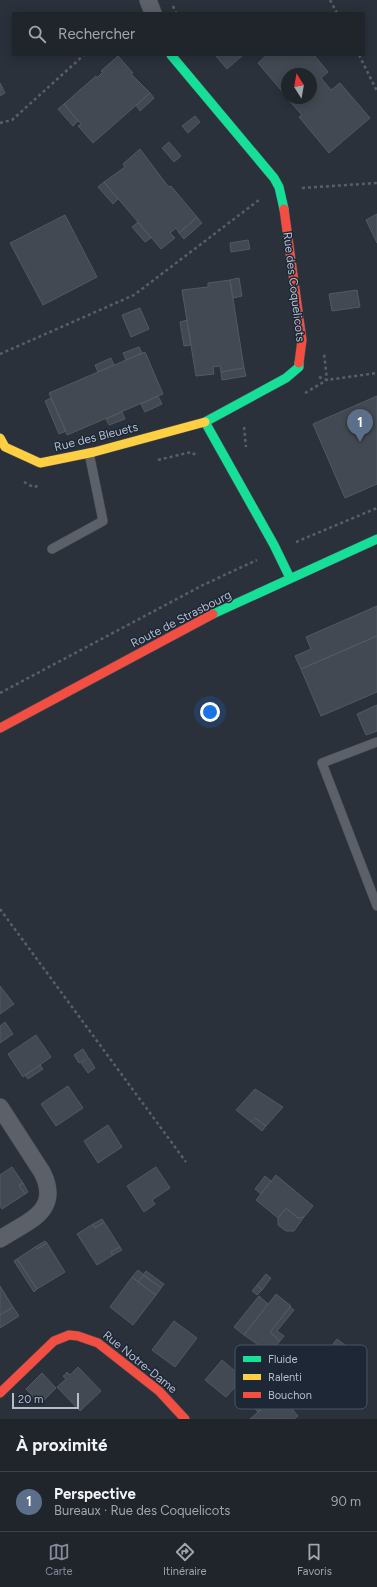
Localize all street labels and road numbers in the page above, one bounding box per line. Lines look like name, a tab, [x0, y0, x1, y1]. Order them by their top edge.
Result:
street label: Rue des Coquelicots	[280, 231, 308, 343]
street label: Rue des Bleuets	[53, 420, 140, 454]
street label: Route de Strasbourg	[128, 588, 234, 650]
street label: Rue Notre-Dame	[100, 1328, 180, 1396]

